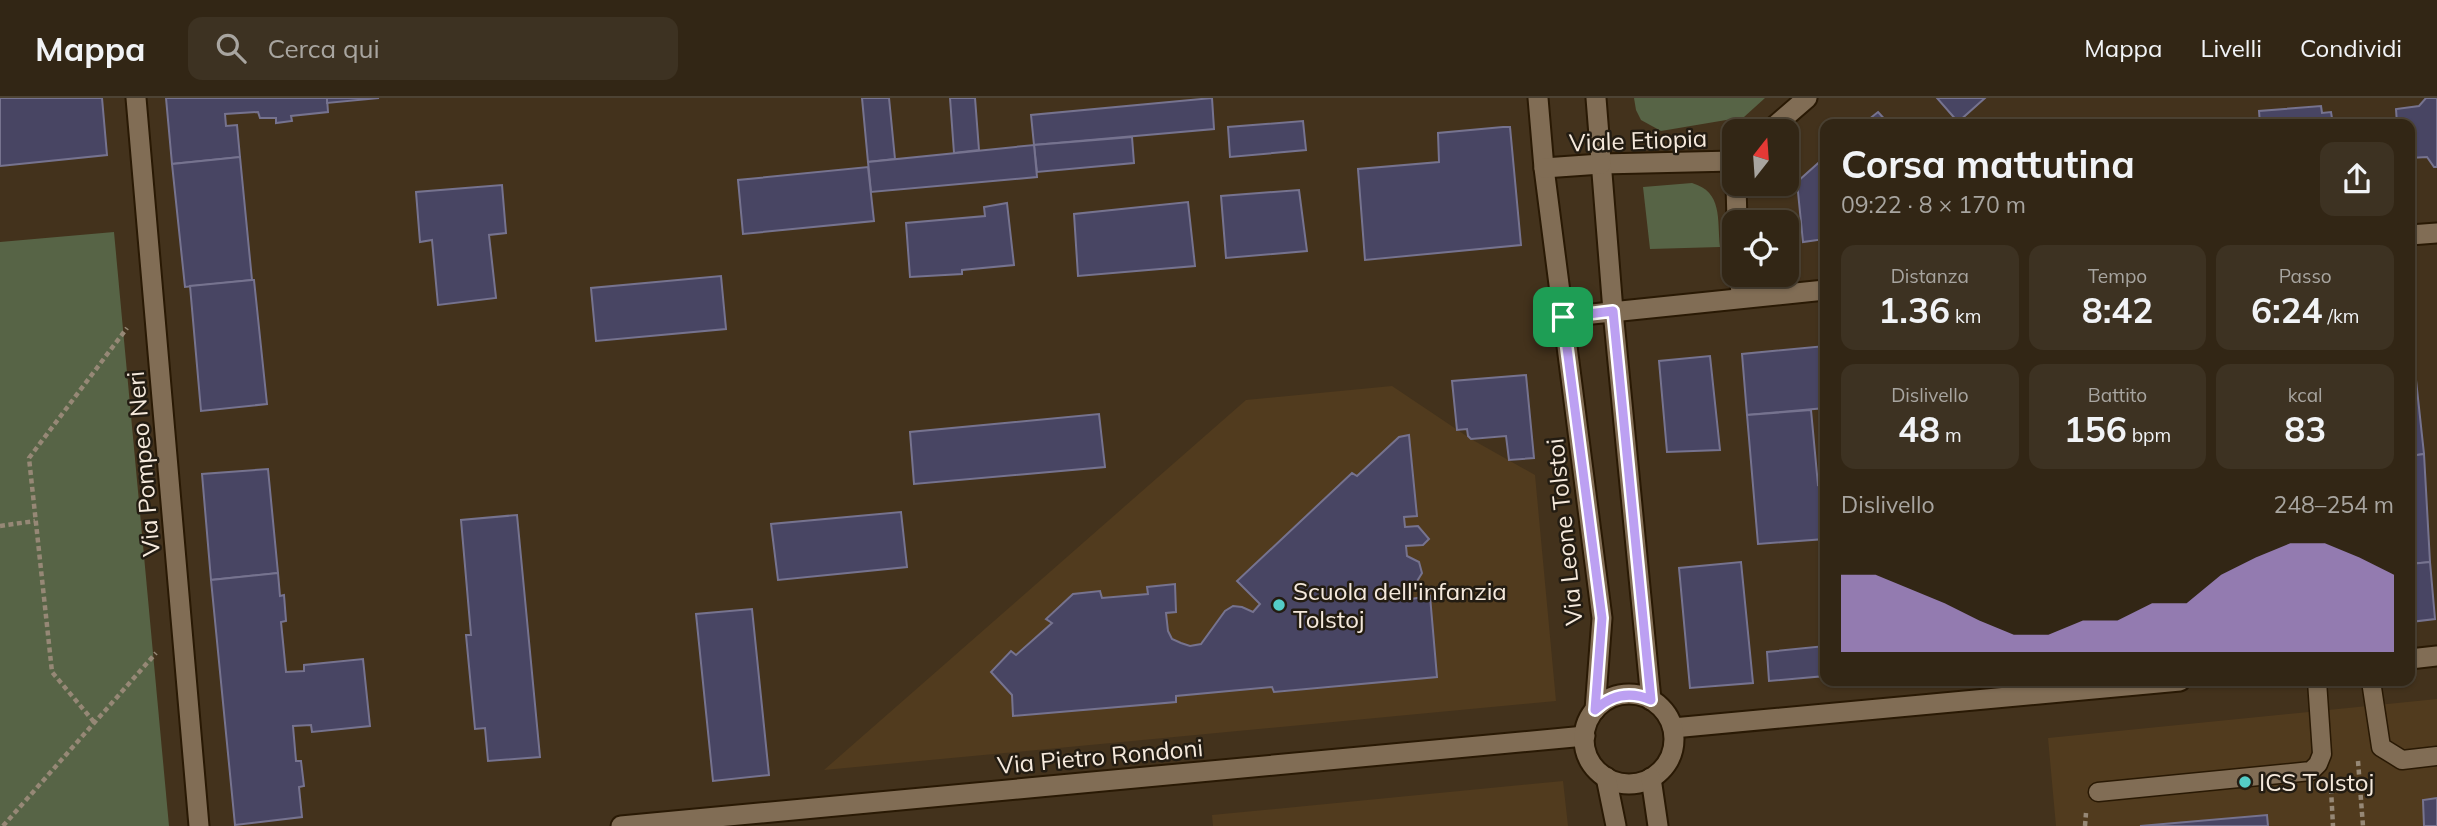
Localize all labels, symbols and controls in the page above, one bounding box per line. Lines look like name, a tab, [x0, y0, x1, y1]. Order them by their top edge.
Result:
search box	[188, 17, 678, 80]
text: Mappa	[35, 28, 146, 69]
icon: search	[212, 29, 250, 67]
text: Cerca qui	[268, 32, 380, 65]
text: Mappa	[2084, 33, 2162, 63]
text: Livelli	[2200, 33, 2262, 63]
text: Condividi	[2300, 33, 2402, 63]
north arrow	[1722, 119, 1799, 196]
map controls	[1722, 119, 1799, 287]
street label: Viale Etiopia	[1568, 123, 1708, 157]
text: Corsa mattutina	[1841, 140, 2135, 188]
button: share	[2320, 142, 2394, 216]
text: 09:22 · 8 × 170 m	[1841, 190, 2026, 219]
button: locate	[1722, 210, 1799, 287]
text: Distanza	[1891, 264, 1969, 288]
text: Tempo	[2088, 264, 2147, 288]
text: Passo	[2279, 264, 2332, 288]
pin	[1533, 287, 1593, 347]
text: 1.36	[1878, 288, 1950, 332]
text: 8:42	[2082, 288, 2153, 332]
text: 6:24	[2251, 288, 2323, 332]
icon: arrive	[1544, 298, 1582, 336]
text: km	[1950, 304, 1981, 328]
text: /km	[2323, 304, 2359, 328]
street label: Via Pompeo Neri	[120, 370, 166, 558]
text: Dislivello	[1891, 383, 1969, 407]
text: Battito	[2088, 383, 2147, 407]
text: kcal	[2288, 383, 2323, 407]
text: 48	[1898, 407, 1940, 451]
text: 156	[2064, 407, 2127, 451]
text: 83	[2284, 407, 2326, 451]
text: m	[1940, 423, 1962, 447]
text: bpm	[2127, 423, 2171, 447]
street label: Via Leone Tolstoi	[1539, 437, 1589, 627]
text: Dislivello	[1841, 490, 1935, 519]
text: 248–254 m	[2273, 490, 2394, 519]
place label: Scuola dell'infanzia Tolstoj	[1293, 576, 1507, 634]
marker: Scuola dell'infanzia Tolstoj	[1271, 597, 1287, 613]
street label: Via Pietro Rondoni	[996, 732, 1204, 780]
place label: ICS Tolstoj	[2259, 767, 2374, 797]
marker: ICS Tolstoj	[2237, 774, 2253, 790]

